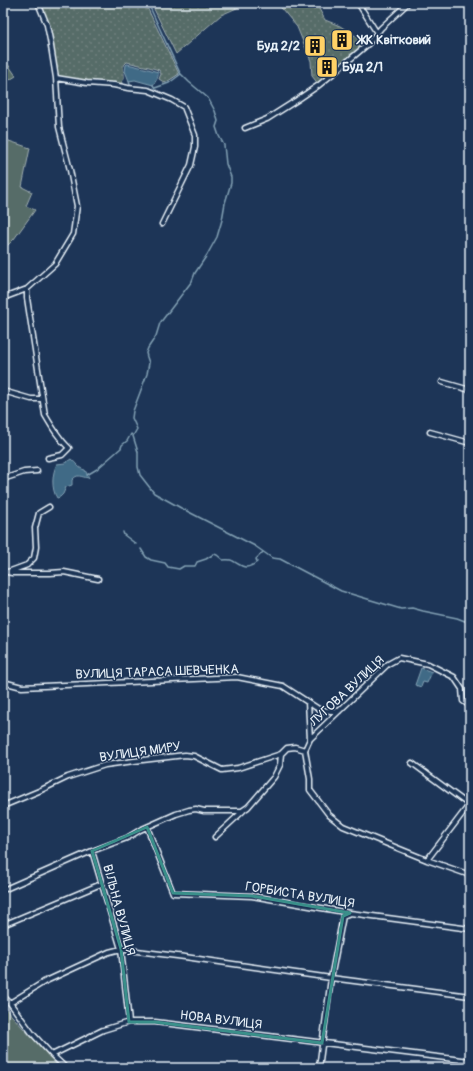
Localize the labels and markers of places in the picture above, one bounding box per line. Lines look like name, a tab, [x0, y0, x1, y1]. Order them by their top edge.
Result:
building icon: ЖК Квітковий	[329, 27, 355, 53]
place label: ЖК Квітковий	[356, 32, 431, 48]
building icon: Буд 2/2	[302, 33, 328, 59]
place label: Буд 2/2	[257, 38, 300, 54]
building icon: Буд 2/1	[314, 54, 340, 80]
place label: Буд 2/1	[342, 59, 383, 75]

